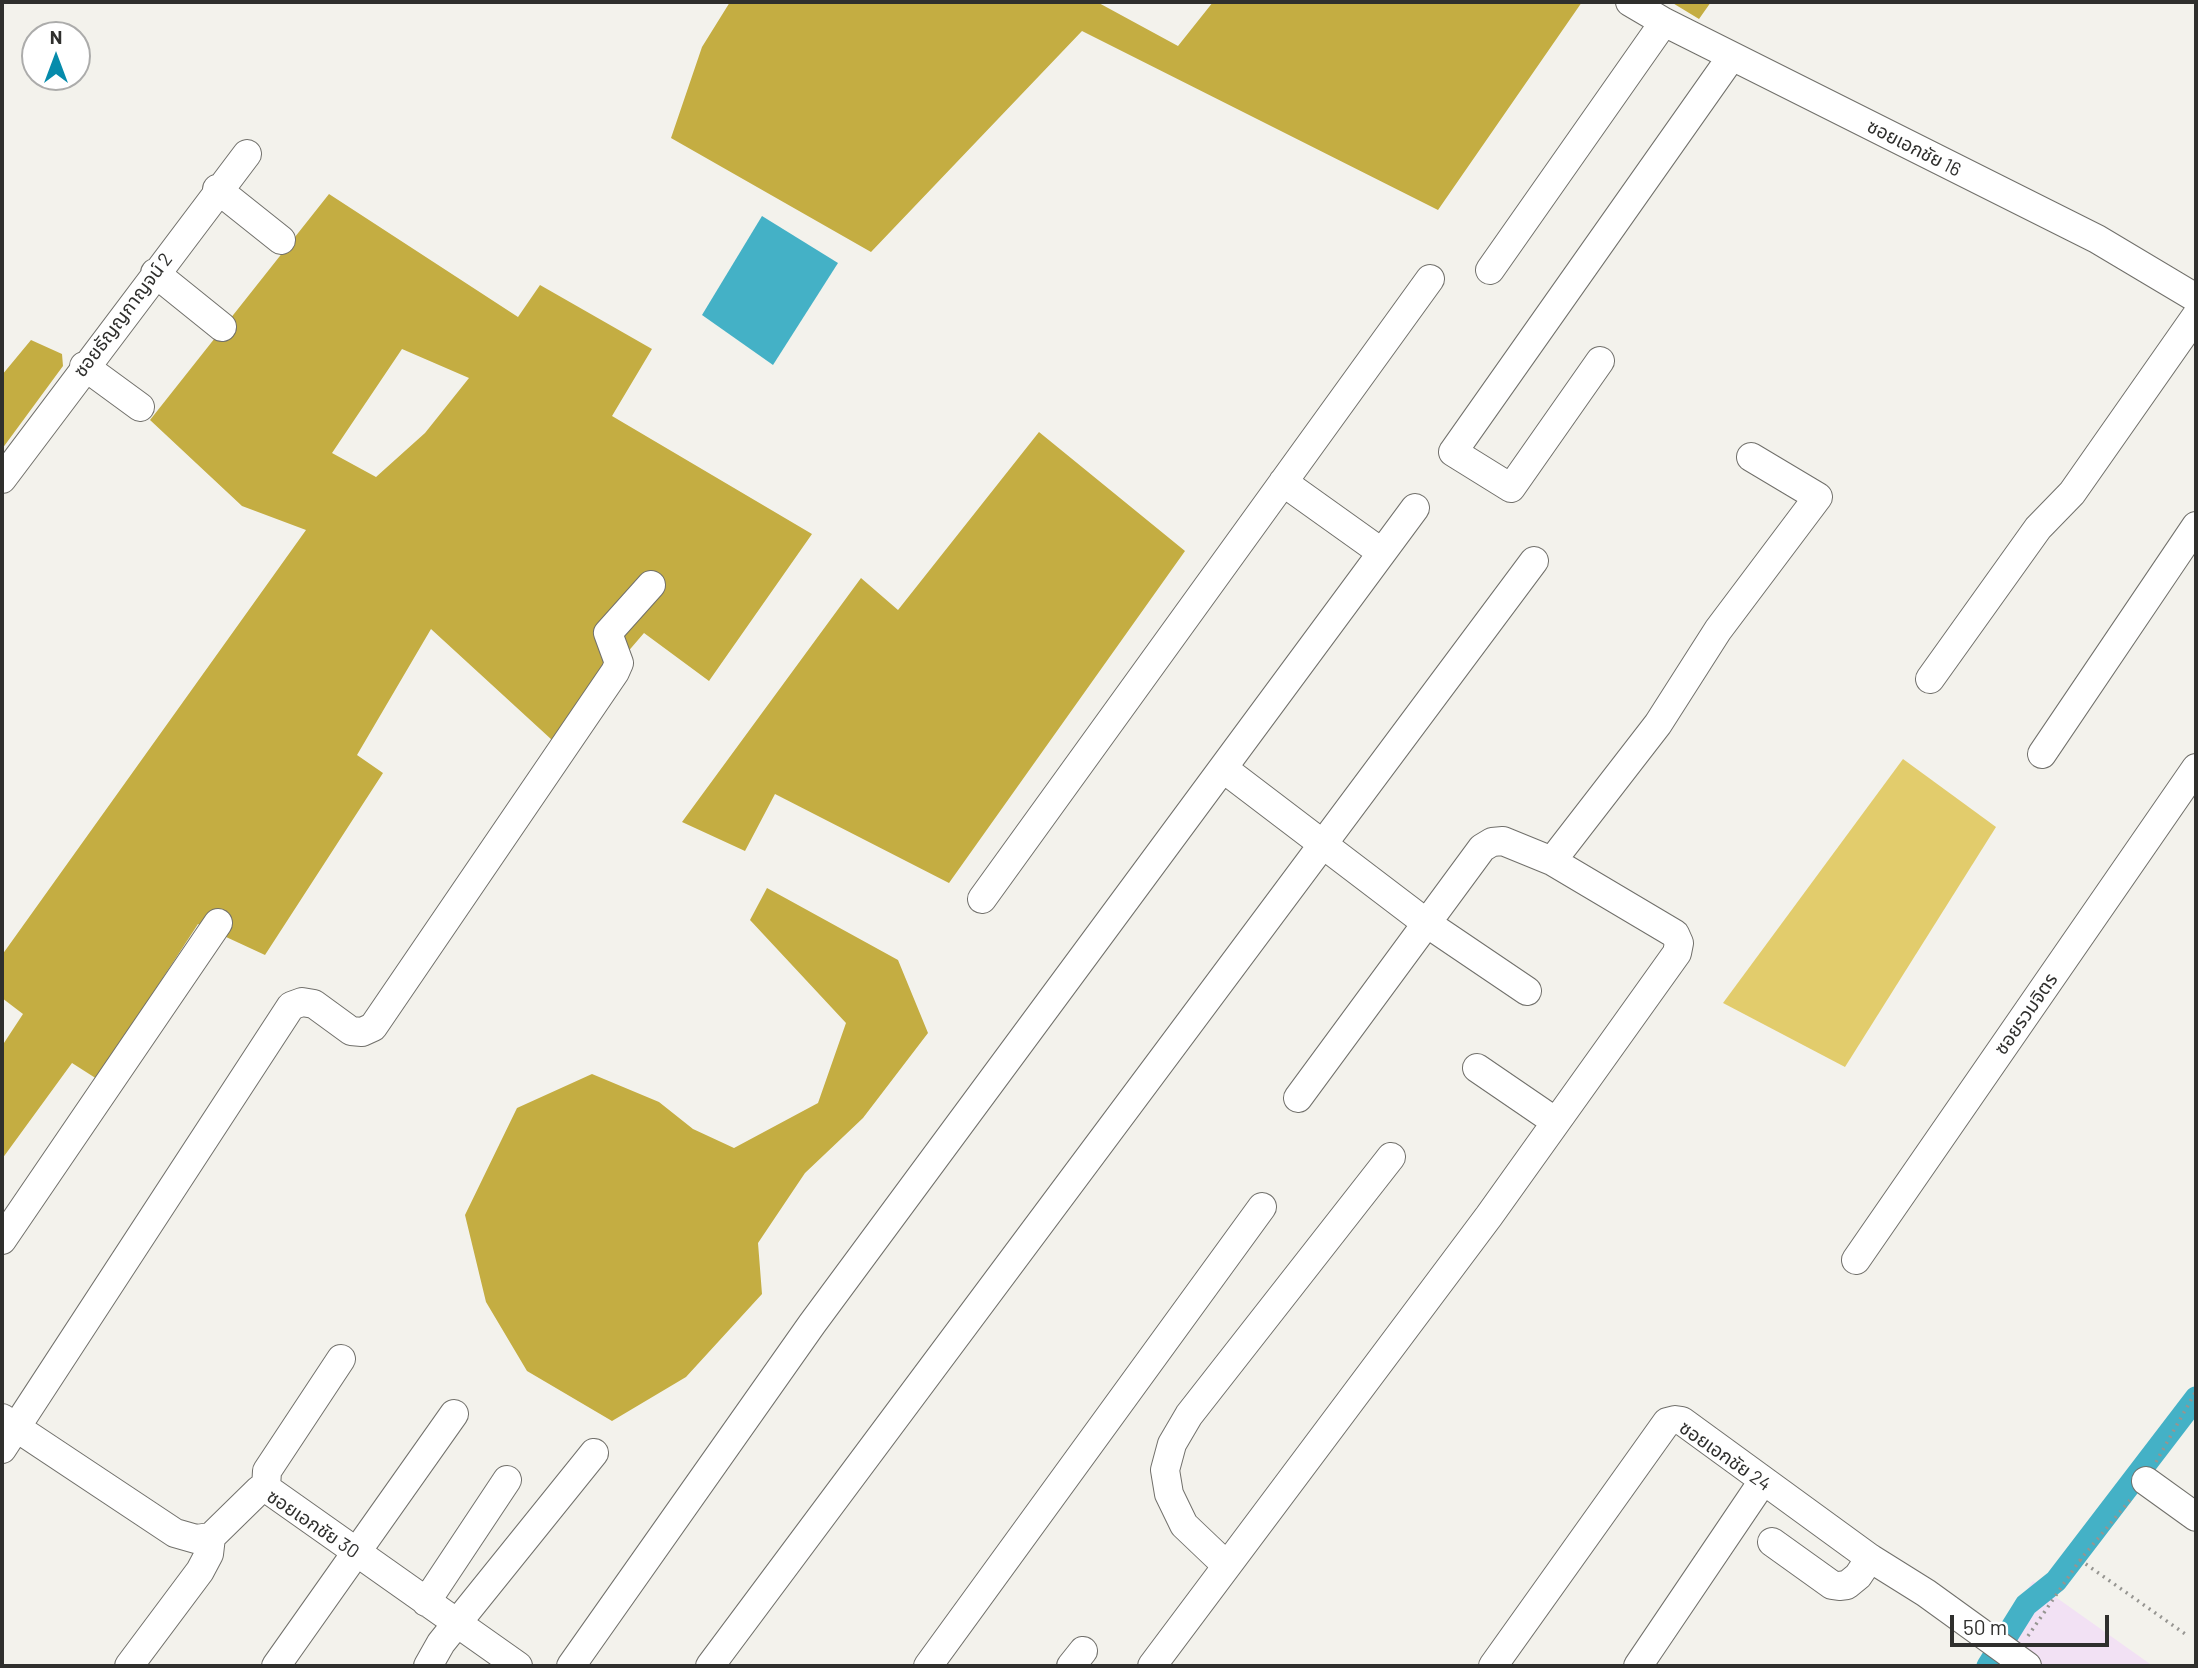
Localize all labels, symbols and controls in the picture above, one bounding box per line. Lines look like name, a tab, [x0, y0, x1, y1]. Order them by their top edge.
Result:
north arrow	[21, 21, 91, 91]
text: N	[50, 25, 62, 48]
street label: ซอยเอกชัย 16	[1863, 115, 1965, 181]
street label: ซอยธัญญกาญจน์ 2	[69, 248, 177, 382]
street label: ซอยรวมจิตร	[1990, 969, 2062, 1059]
street label: ซอยเอกชัย 24	[1675, 1416, 1775, 1496]
street label: ซอยเอกชัย 30	[262, 1485, 364, 1563]
scale bar	[1953, 1602, 2112, 1646]
text: 50 m	[1963, 1614, 2007, 1639]

